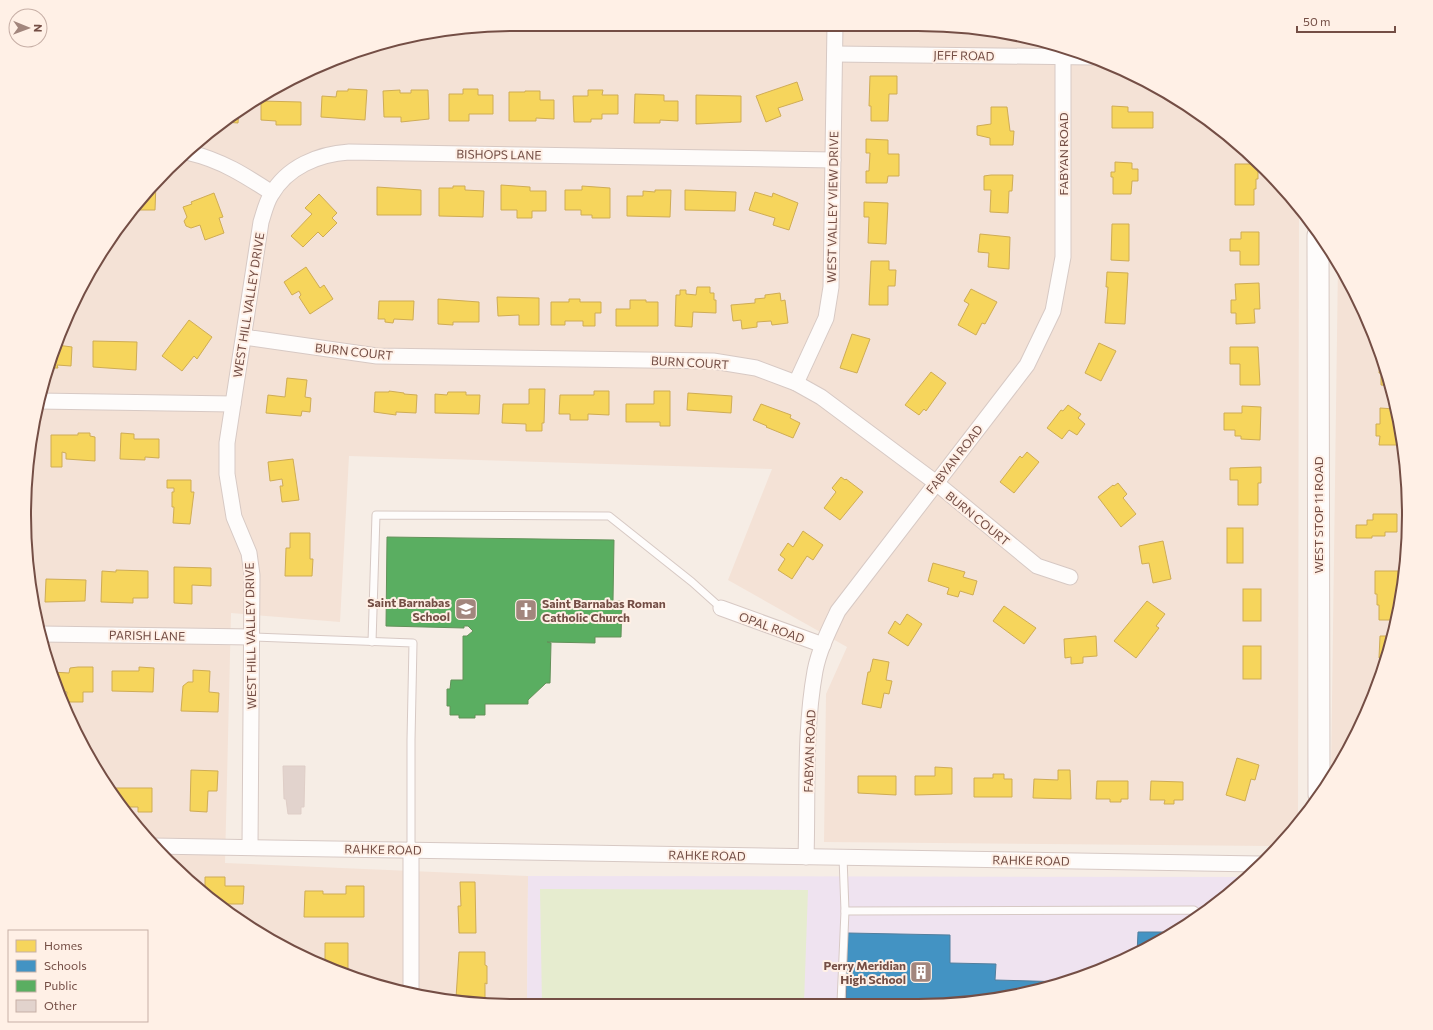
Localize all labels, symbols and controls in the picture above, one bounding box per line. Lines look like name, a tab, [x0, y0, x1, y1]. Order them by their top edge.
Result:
north arrow	[8, 8, 48, 48]
scale bar	[1297, 8, 1395, 34]
text: 50 m	[1303, 14, 1331, 28]
text: N	[32, 24, 45, 32]
street label: JEFF ROAD	[933, 47, 995, 64]
street label: FABYAN ROAD	[1056, 112, 1070, 196]
street label: WEST VALLEY VIEW DRIVE	[824, 131, 840, 283]
street label: BISHOPS LANE	[456, 146, 542, 162]
street label: WEST HILL VALLEY DRIVE	[230, 231, 266, 379]
street label: BURN COURT	[314, 340, 394, 362]
street label: BURN COURT	[651, 353, 730, 371]
street label: FABYAN ROAD	[923, 422, 985, 496]
street label: WEST STOP 11 ROAD	[1311, 456, 1325, 574]
street label: BURN COURT	[943, 488, 1013, 548]
street label: WEST HILL VALLEY DRIVE	[242, 562, 258, 710]
place label: Saint Barnabas School	[367, 595, 450, 623]
school or university icon: Saint Barnabas School	[453, 596, 479, 622]
place label: Saint Barnabas Roman Catholic Church	[542, 596, 666, 624]
church icon: Saint Barnabas Roman Catholic Church	[513, 597, 539, 623]
street label: OPAL ROAD	[737, 609, 807, 645]
street label: PARISH LANE	[109, 627, 185, 643]
street label: FABYAN ROAD	[801, 709, 817, 793]
street label: RAHKE ROAD	[344, 841, 422, 857]
street label: RAHKE ROAD	[668, 847, 746, 863]
street label: RAHKE ROAD	[992, 852, 1070, 868]
legend	[8, 930, 148, 1022]
text: Homes	[44, 938, 82, 952]
text: Schools	[44, 958, 87, 972]
place label: Perry Meridian High School	[824, 958, 906, 986]
building icon: Perry Meridian High School	[908, 959, 934, 985]
text: Public	[44, 978, 77, 992]
text: Other	[44, 998, 77, 1012]

